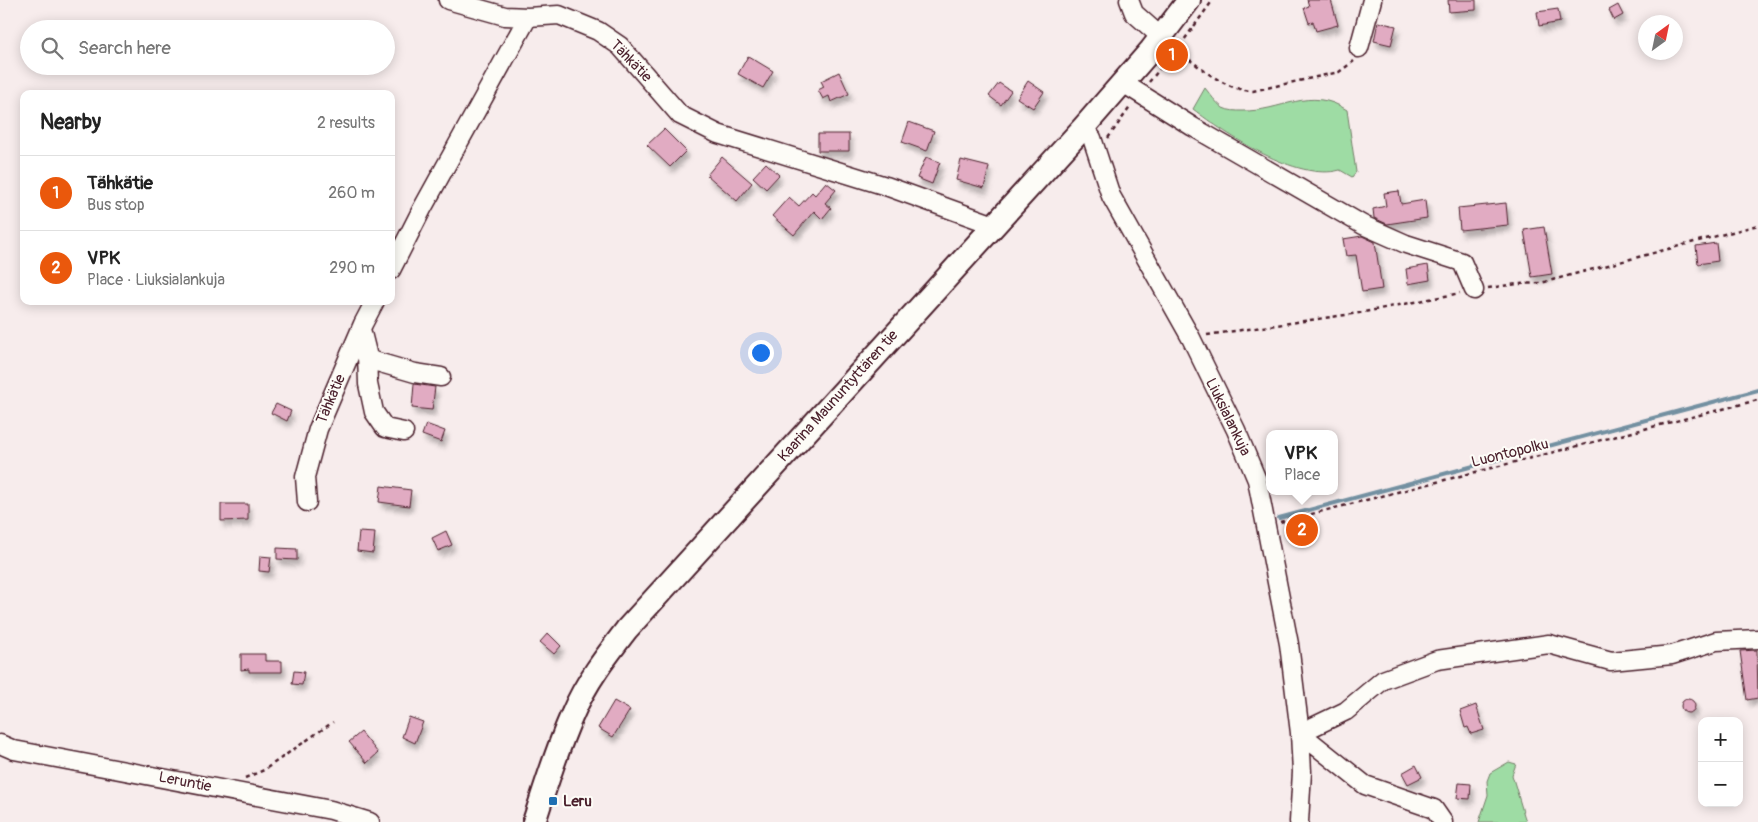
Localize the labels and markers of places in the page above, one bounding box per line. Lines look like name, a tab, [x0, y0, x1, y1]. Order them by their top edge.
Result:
pin: 1	[1156, 36, 1188, 74]
pin: 2	[1286, 511, 1318, 549]
place label: Leru	[563, 792, 592, 811]
marker: Leru	[547, 795, 559, 807]

